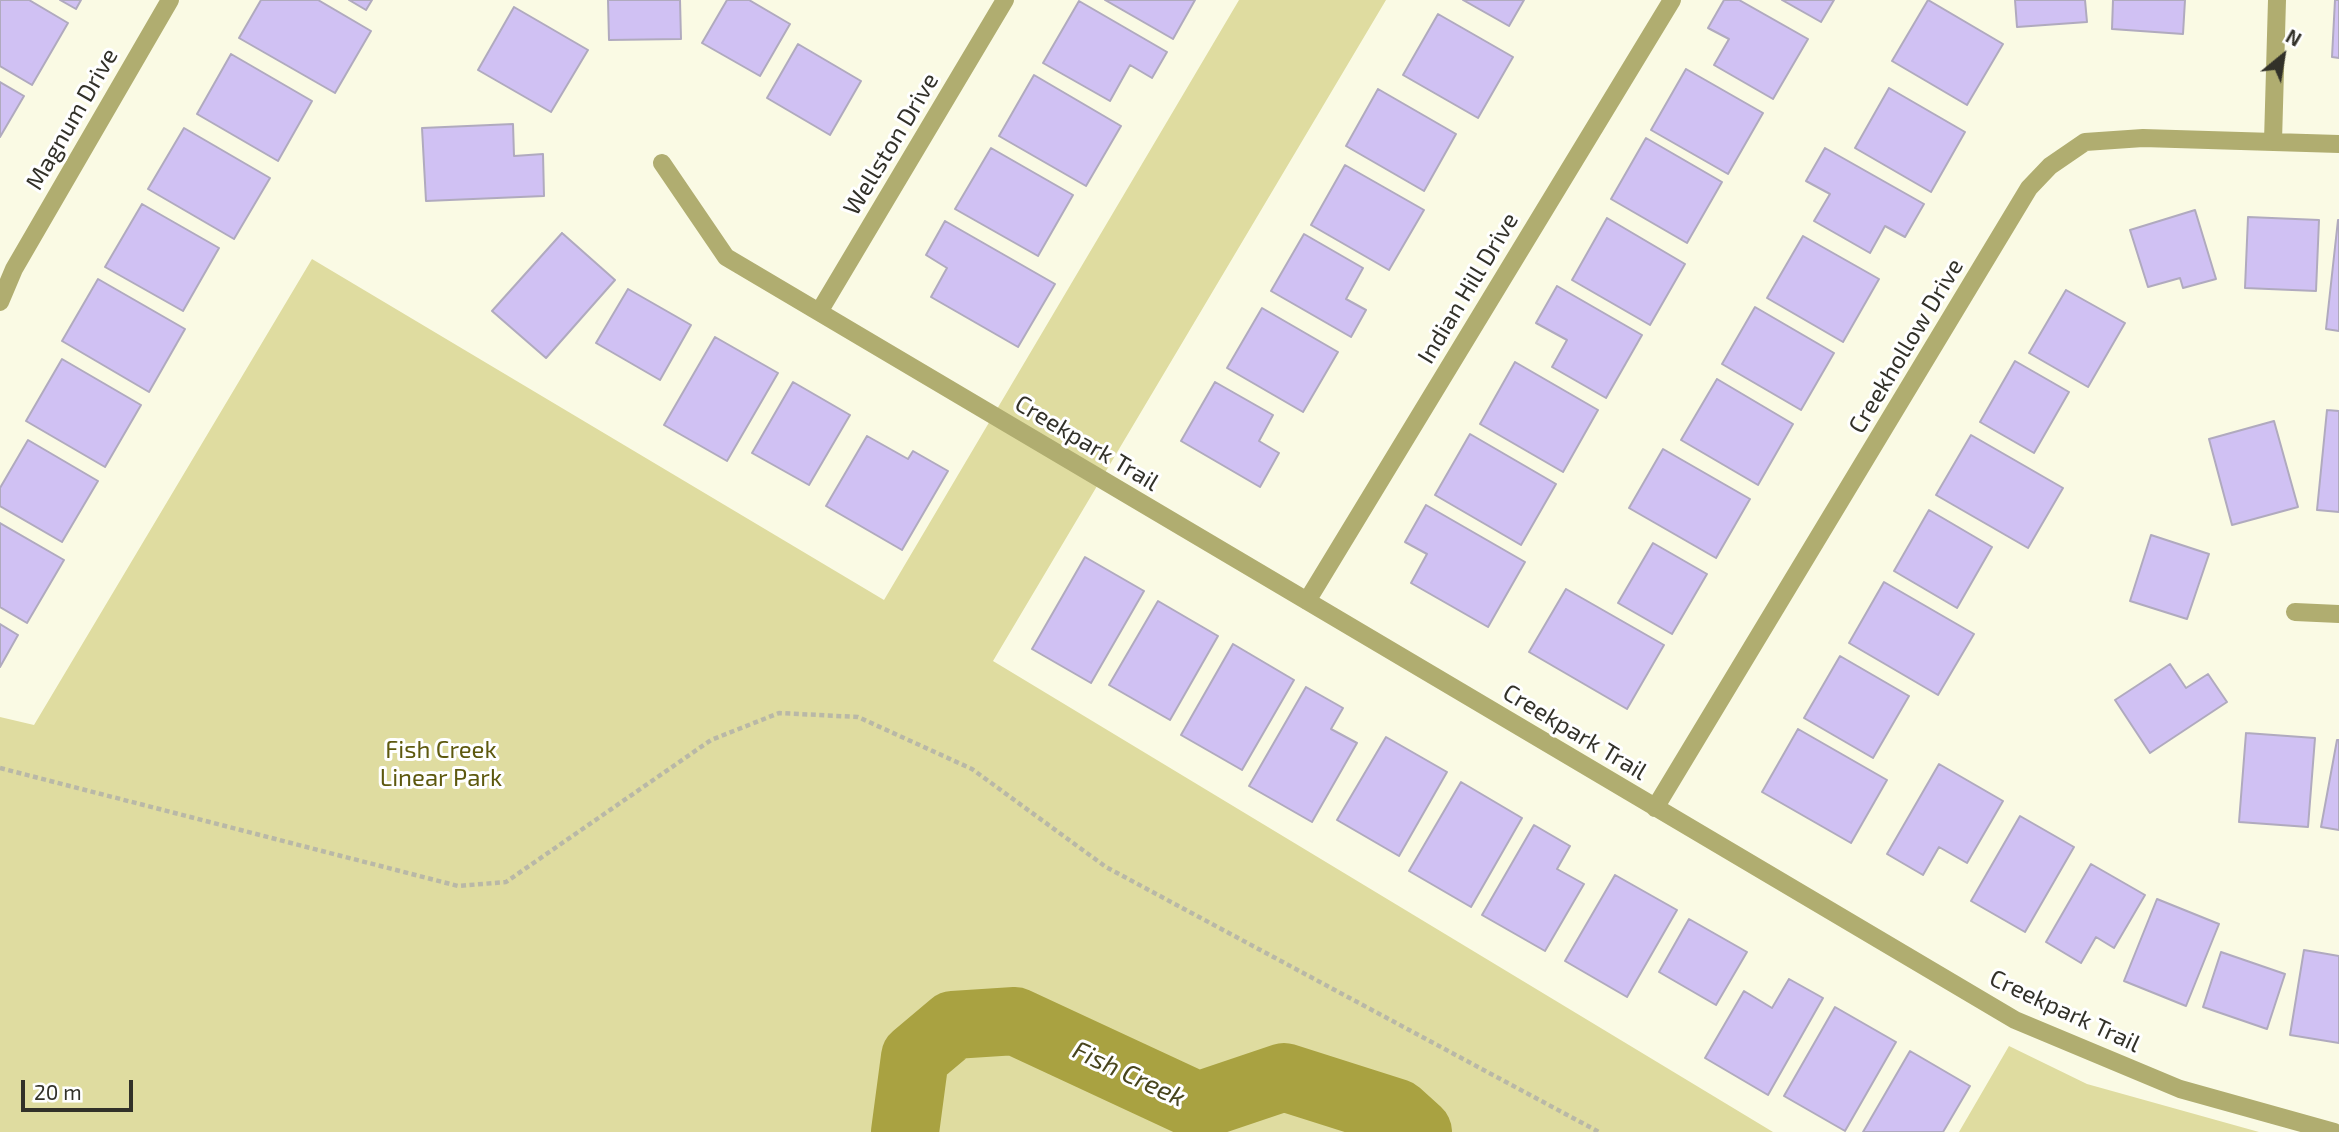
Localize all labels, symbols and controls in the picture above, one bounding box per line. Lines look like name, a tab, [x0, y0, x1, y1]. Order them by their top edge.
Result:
north arrow	[2248, 21, 2318, 91]
text: N	[2282, 24, 2305, 51]
street label: Magnum Drive	[20, 43, 124, 195]
street label: Wellston Drive	[837, 68, 945, 220]
street label: Indian Hill Drive	[1412, 207, 1524, 369]
street label: Creekhollow Drive	[1843, 254, 1969, 438]
street label: Creekpark Trail	[1010, 389, 1164, 497]
street label: Creekpark Trail	[1498, 678, 1652, 786]
park label: Fish Creek Linear Park	[380, 736, 502, 792]
street label: Creekpark Trail	[1985, 964, 2145, 1058]
water label: Fish Creek	[1068, 1034, 1190, 1114]
scale bar	[24, 1066, 136, 1110]
text: 20 m	[34, 1079, 82, 1104]

